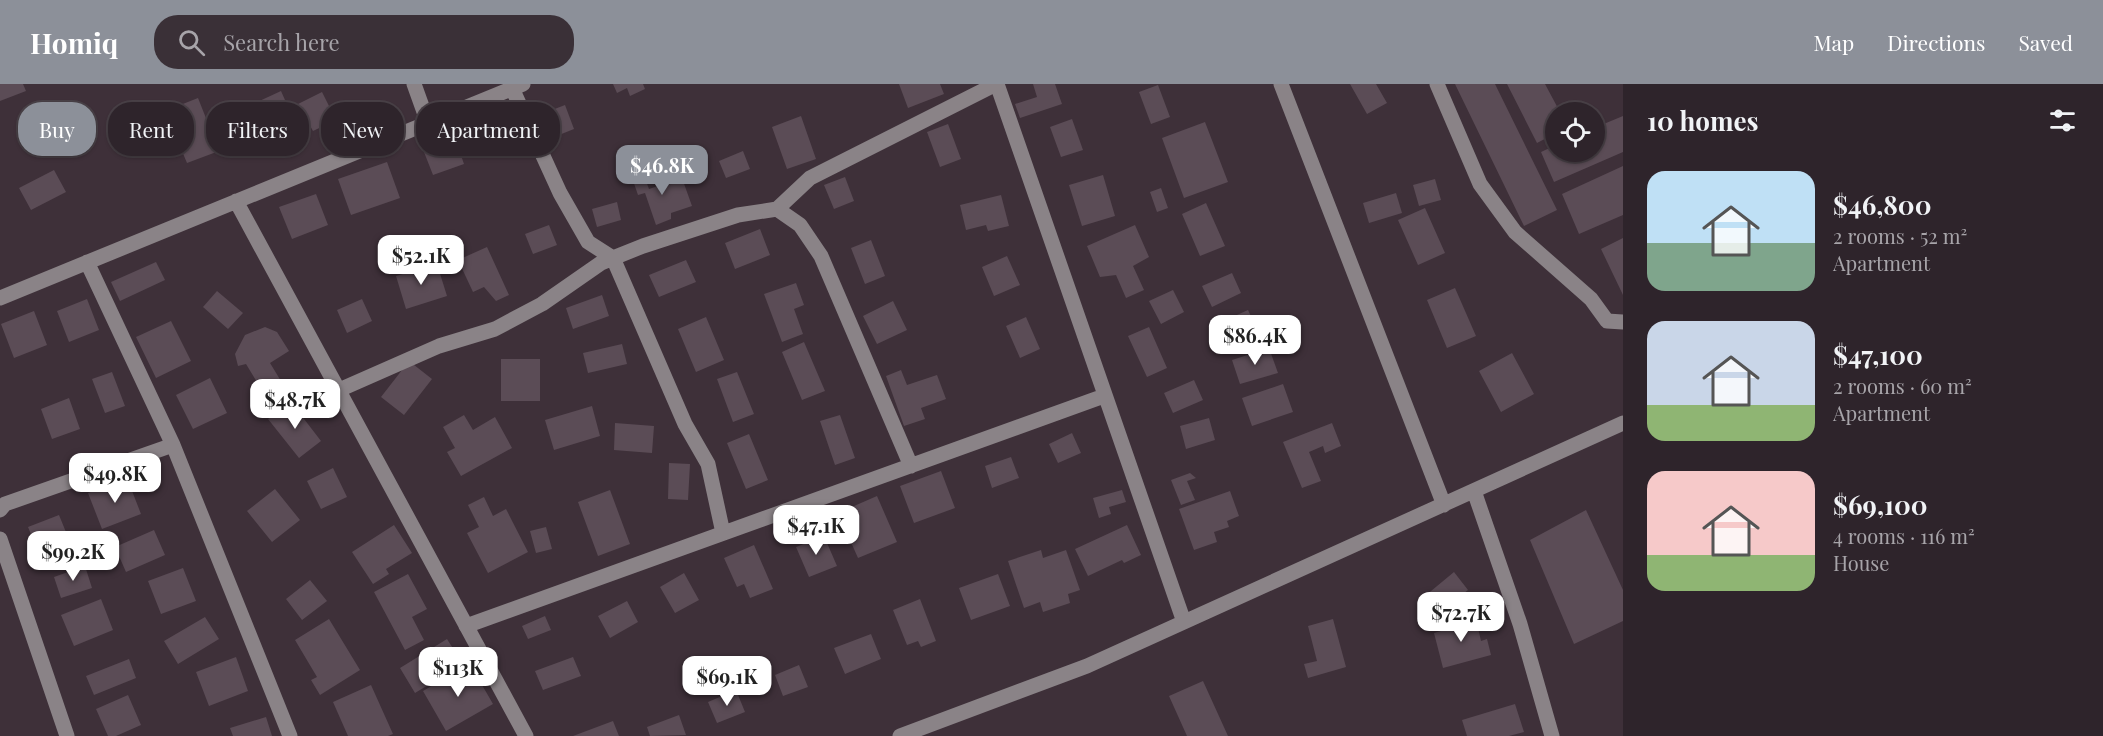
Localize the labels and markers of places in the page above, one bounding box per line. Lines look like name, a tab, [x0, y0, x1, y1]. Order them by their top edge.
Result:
pin: $46.8K	[613, 145, 711, 196]
pin: $52.1K	[372, 235, 470, 286]
pin: $86.4K	[1206, 315, 1304, 366]
pin: $48.7K	[246, 379, 344, 430]
pin: $49.8K	[66, 453, 164, 504]
pin: $47.1K	[767, 505, 865, 556]
pin: $99.2K	[24, 531, 122, 582]
pin: $72.7K	[1412, 592, 1510, 643]
pin: $113K	[416, 647, 500, 698]
pin: $69.1K	[678, 656, 776, 707]

